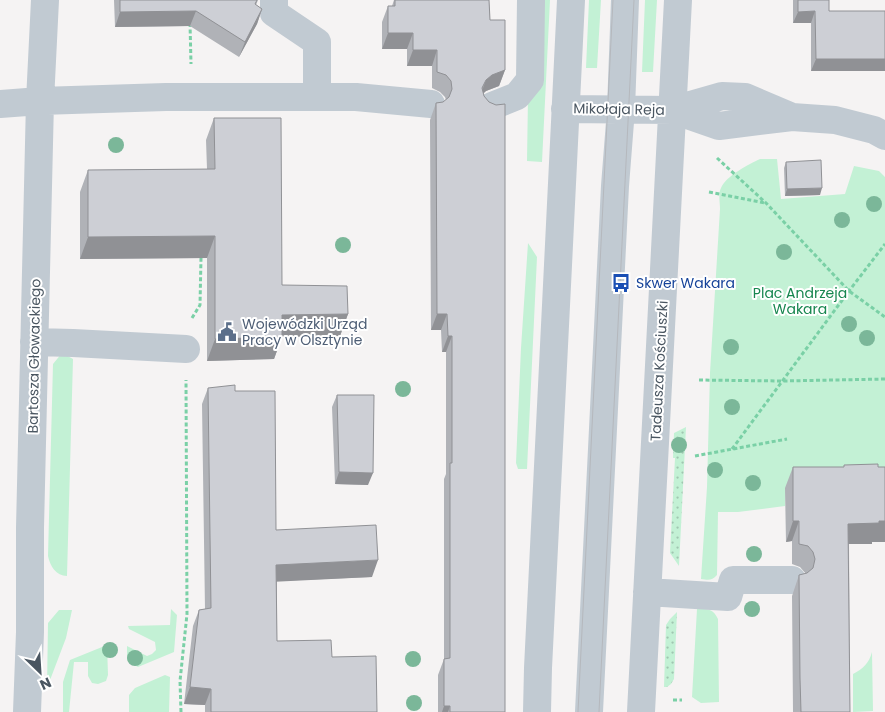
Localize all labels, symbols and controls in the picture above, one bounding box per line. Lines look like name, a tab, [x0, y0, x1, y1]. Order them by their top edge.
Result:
street label: Mikołaja Reja	[573, 98, 665, 120]
bus stop icon: Skwer Wakara	[610, 272, 632, 294]
place label: Skwer Wakara	[636, 273, 735, 293]
street label: Bartosza Głowackiego	[23, 278, 45, 434]
park label: Plac Andrzeja Wakara	[753, 283, 847, 319]
street label: Tadeusza Kościuszki	[645, 300, 673, 442]
place label: Wojewódzki Urząd Pracy w Olsztynie	[242, 314, 367, 350]
public building icon: Wojewódzki Urząd Pracy w Olsztynie	[216, 321, 238, 343]
north arrow	[15, 647, 65, 697]
text: N	[36, 672, 54, 695]

